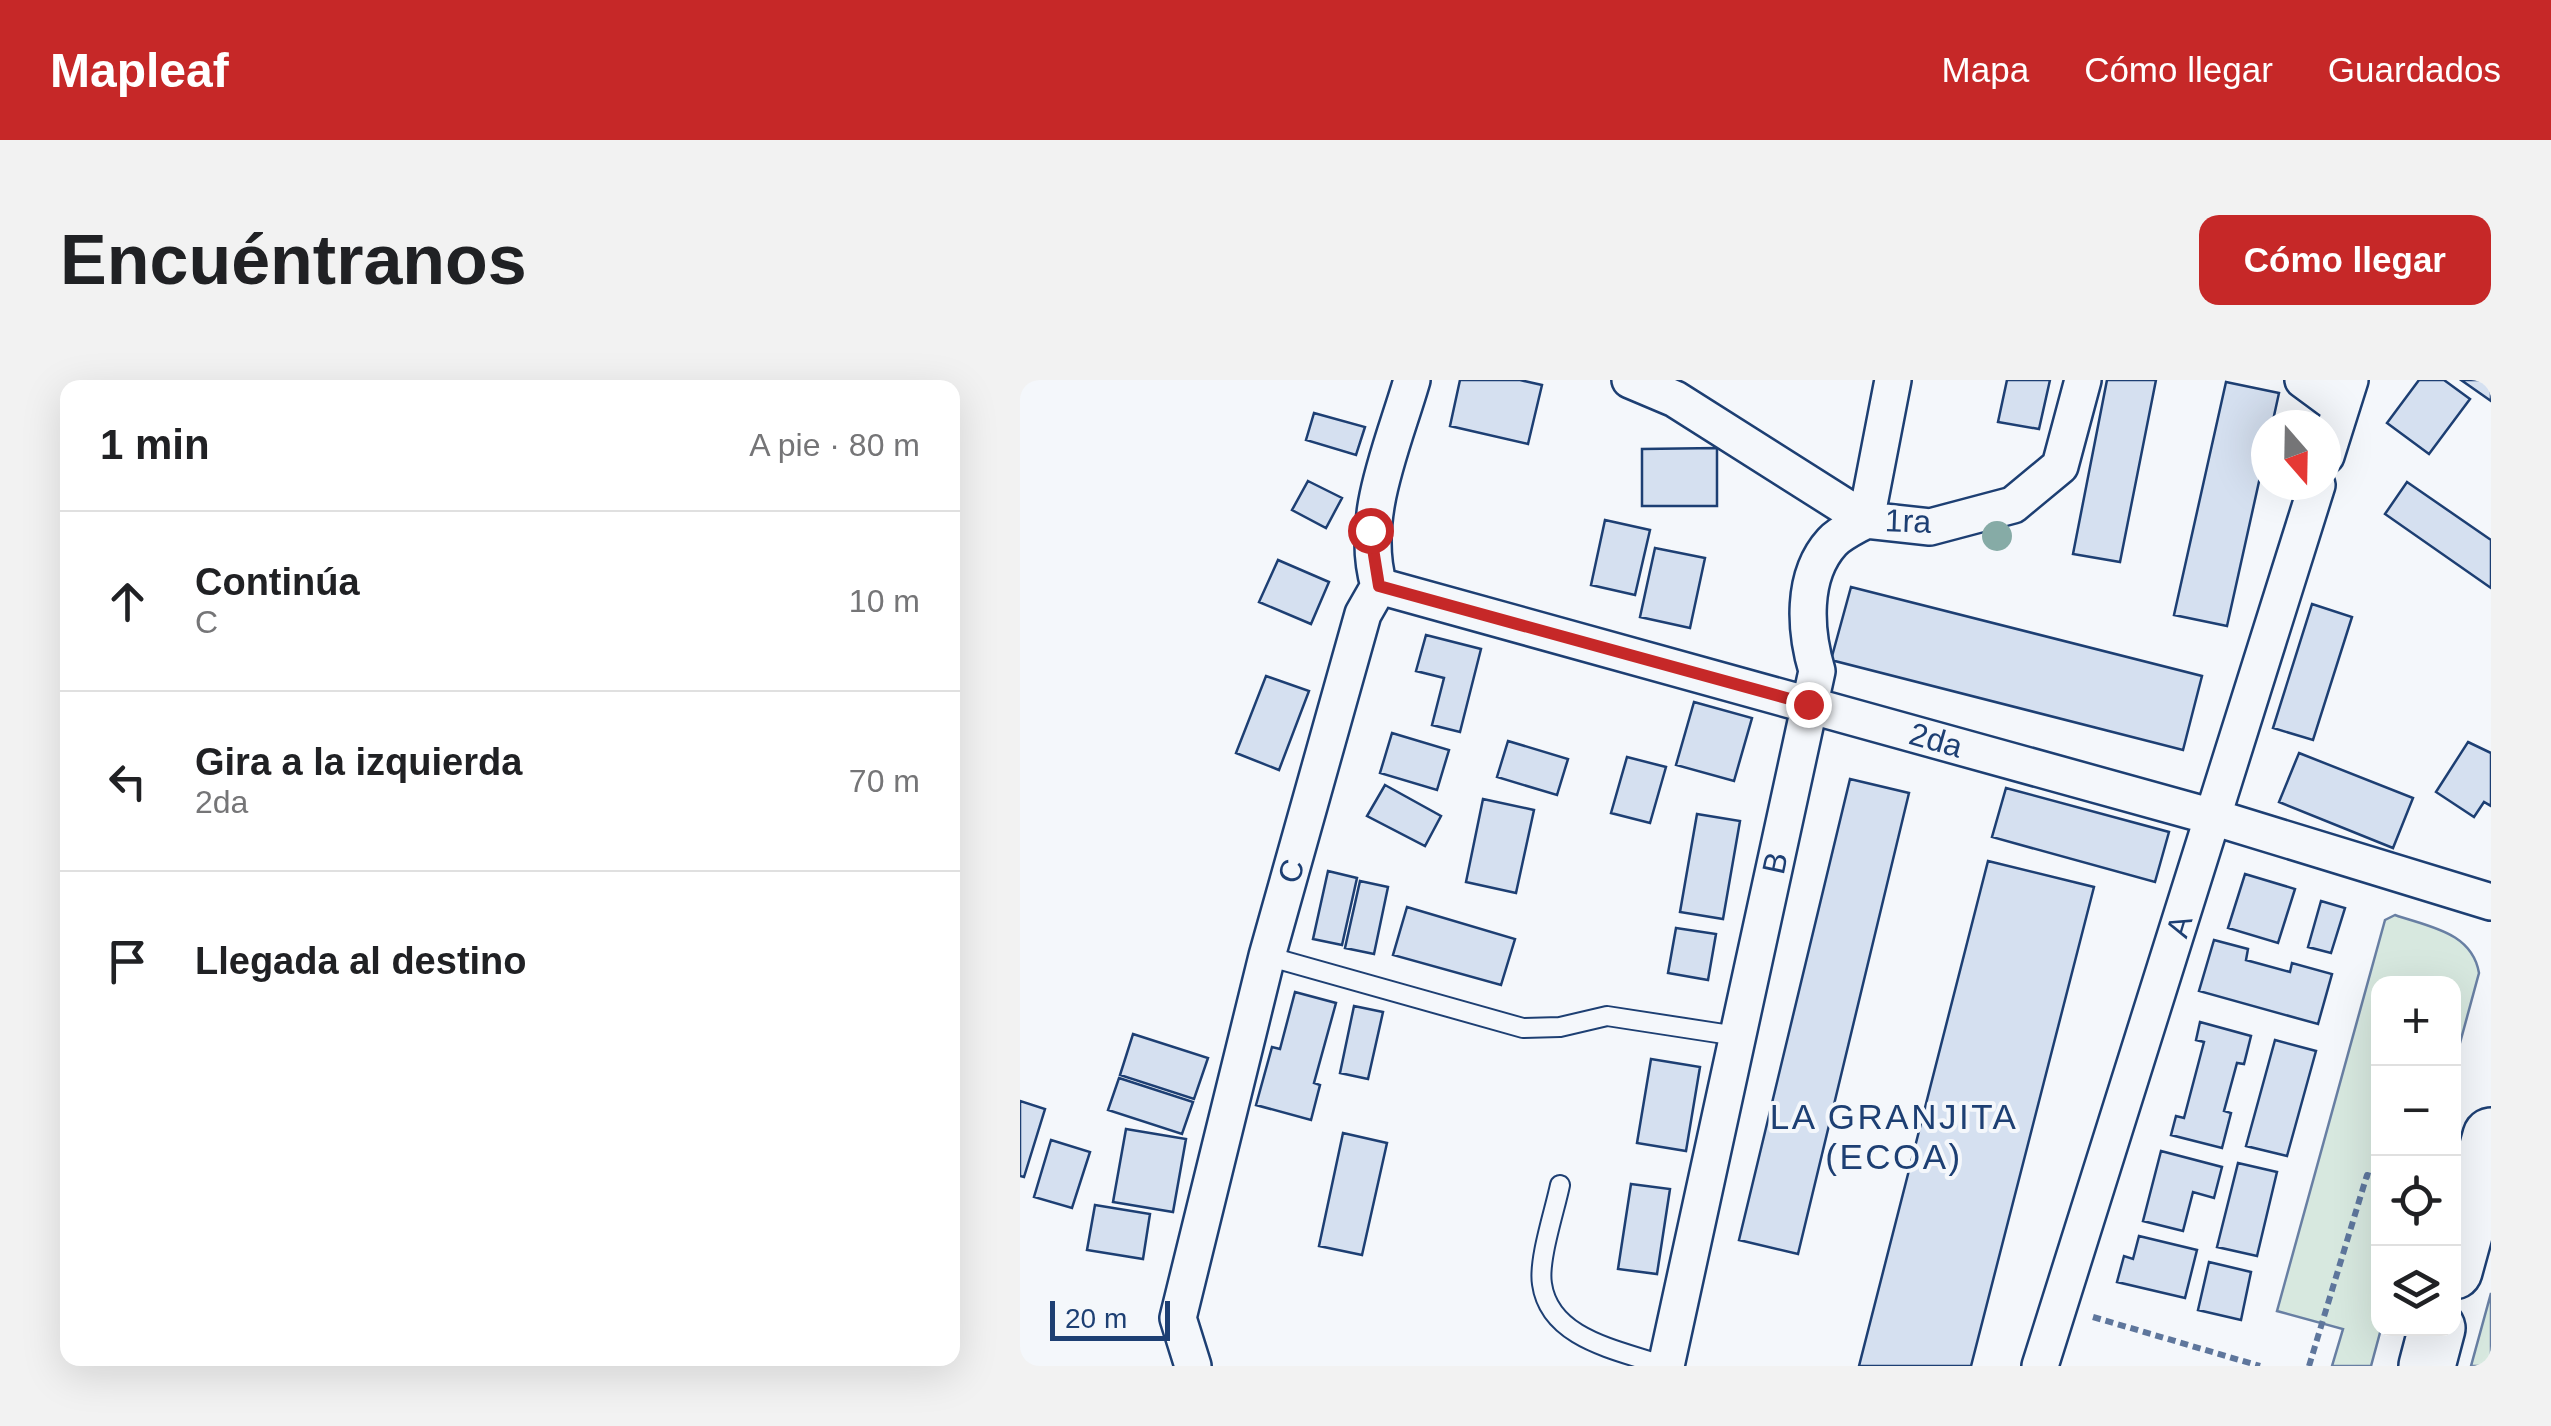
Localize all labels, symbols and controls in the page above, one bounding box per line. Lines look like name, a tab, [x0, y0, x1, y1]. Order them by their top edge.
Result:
text: Mapleaf	[50, 44, 229, 97]
text: Mapa	[1942, 50, 2029, 89]
text: Cómo llegar	[2084, 50, 2273, 89]
text: Guardados	[2328, 50, 2501, 89]
button: Cómo llegar	[2199, 215, 2491, 305]
text: Encuéntranos	[60, 221, 527, 299]
north arrow	[2251, 410, 2341, 500]
text: 1 min	[100, 421, 210, 468]
text: A pie · 80 m	[749, 427, 920, 463]
street label: 1ra	[1884, 502, 1932, 540]
route start	[1348, 508, 1394, 554]
text: Continúa	[195, 561, 360, 603]
icon: ahead	[100, 574, 155, 629]
text: 10 m	[849, 583, 920, 619]
text: C	[195, 604, 218, 640]
route end	[1786, 682, 1832, 728]
street label: 2da	[1905, 715, 1967, 765]
text: Gira a la izquierda	[195, 741, 522, 783]
icon: left	[100, 754, 155, 809]
text: 70 m	[849, 763, 920, 799]
text: 2da	[195, 784, 248, 820]
street label: B	[1755, 849, 1795, 877]
street label: C	[1271, 855, 1311, 887]
street label: A	[2159, 910, 2200, 941]
icon: arrive	[100, 934, 155, 989]
text: Llegada al destino	[195, 940, 527, 982]
map controls	[2371, 976, 2461, 1336]
button: +	[2371, 976, 2461, 1066]
button: −	[2371, 1066, 2461, 1156]
district label: LA GRANJITA (ECOA)	[1770, 1097, 2018, 1176]
button: locate	[2371, 1156, 2461, 1246]
button: layers	[2371, 1246, 2461, 1336]
scale bar	[1050, 1296, 1170, 1340]
text: 20 m	[1065, 1303, 1127, 1334]

